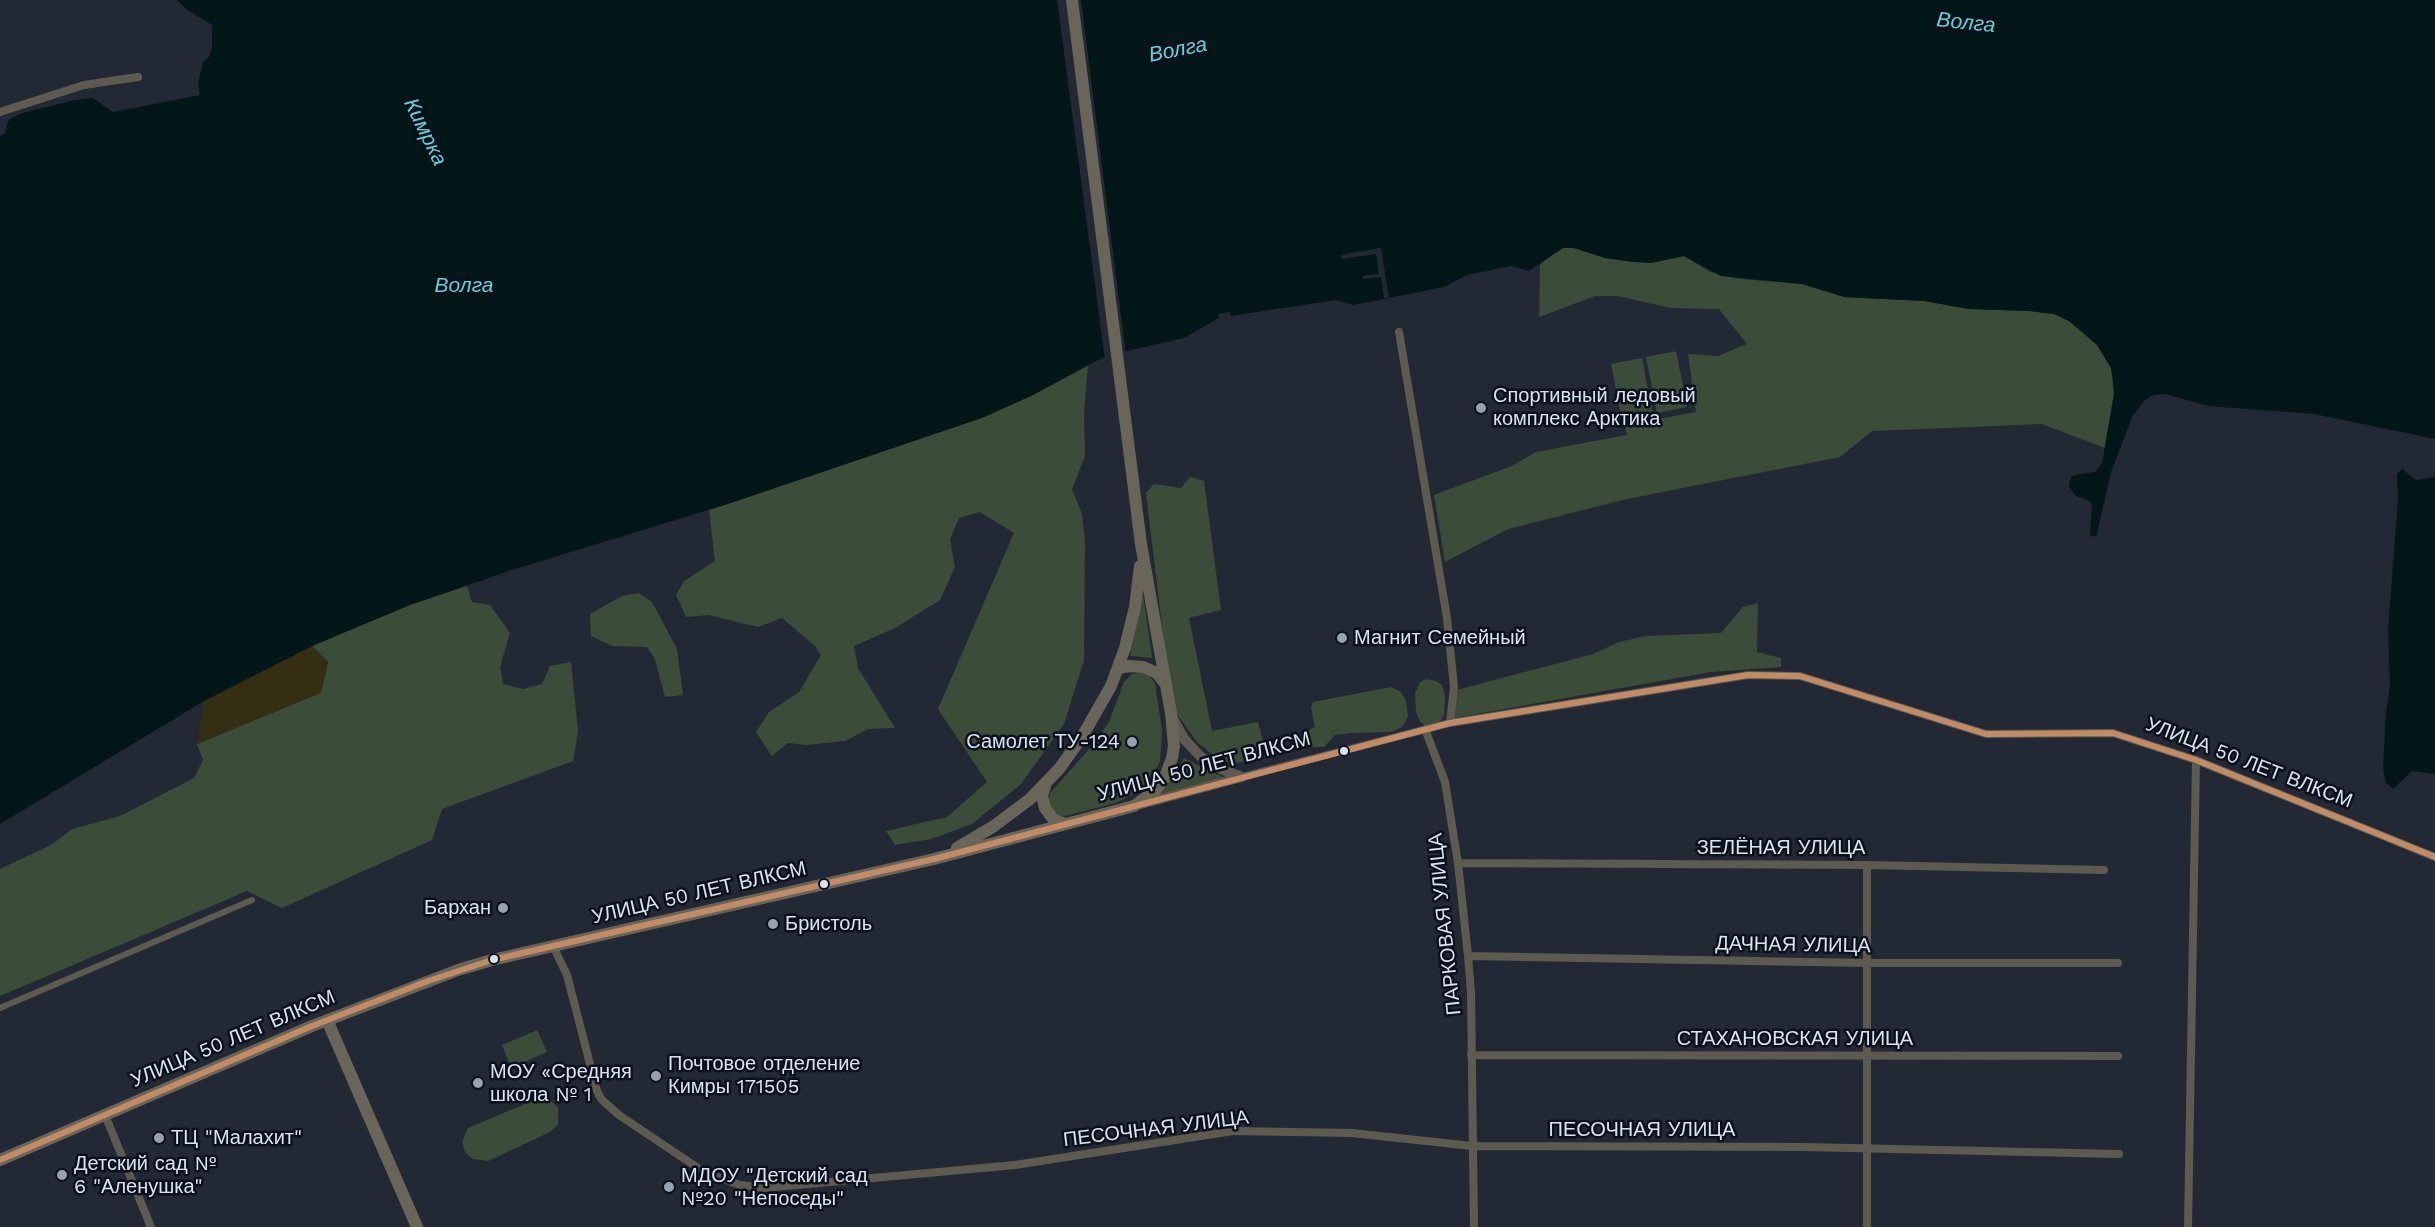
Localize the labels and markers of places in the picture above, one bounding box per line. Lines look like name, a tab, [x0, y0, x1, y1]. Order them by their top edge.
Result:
place label: Спортивный ледовый комплекс Арктика	[1493, 384, 1696, 431]
marker: Спортивный ледовый комплекс Арктика	[1474, 401, 1488, 415]
place label: Магнит Семейный	[1354, 626, 1526, 650]
marker: Магнит Семейный	[1335, 631, 1349, 645]
place label: Самолет ТУ-124	[966, 730, 1120, 754]
marker: Самолет ТУ-124	[1125, 735, 1139, 749]
unlabelled marker	[1338, 745, 1350, 757]
unlabelled marker	[818, 878, 830, 890]
place label: Бархан	[424, 896, 491, 920]
marker: Бархан	[496, 901, 510, 915]
place label: Бристоль	[785, 912, 872, 936]
marker: Бристоль	[766, 917, 780, 931]
unlabelled marker	[488, 953, 500, 965]
place label: Почтовое отделение Кимры 171505	[668, 1052, 860, 1099]
place label: МОУ «Средняя школа № 1	[490, 1060, 632, 1107]
marker: Почтовое отделение Кимры 171505	[649, 1069, 663, 1083]
marker: МОУ «Средняя школа № 1	[471, 1076, 485, 1090]
place label: ТЦ "Малахит"	[171, 1126, 302, 1150]
marker: ТЦ "Малахит"	[152, 1131, 166, 1145]
place label: Детский сад № 6 "Аленушка"	[74, 1152, 216, 1199]
place label: МДОУ "Детский сад №20 "Непоседы"	[681, 1164, 868, 1211]
marker: Детский сад № 6 "Аленушка"	[55, 1168, 69, 1182]
marker: МДОУ "Детский сад №20 "Непоседы"	[662, 1180, 676, 1194]

